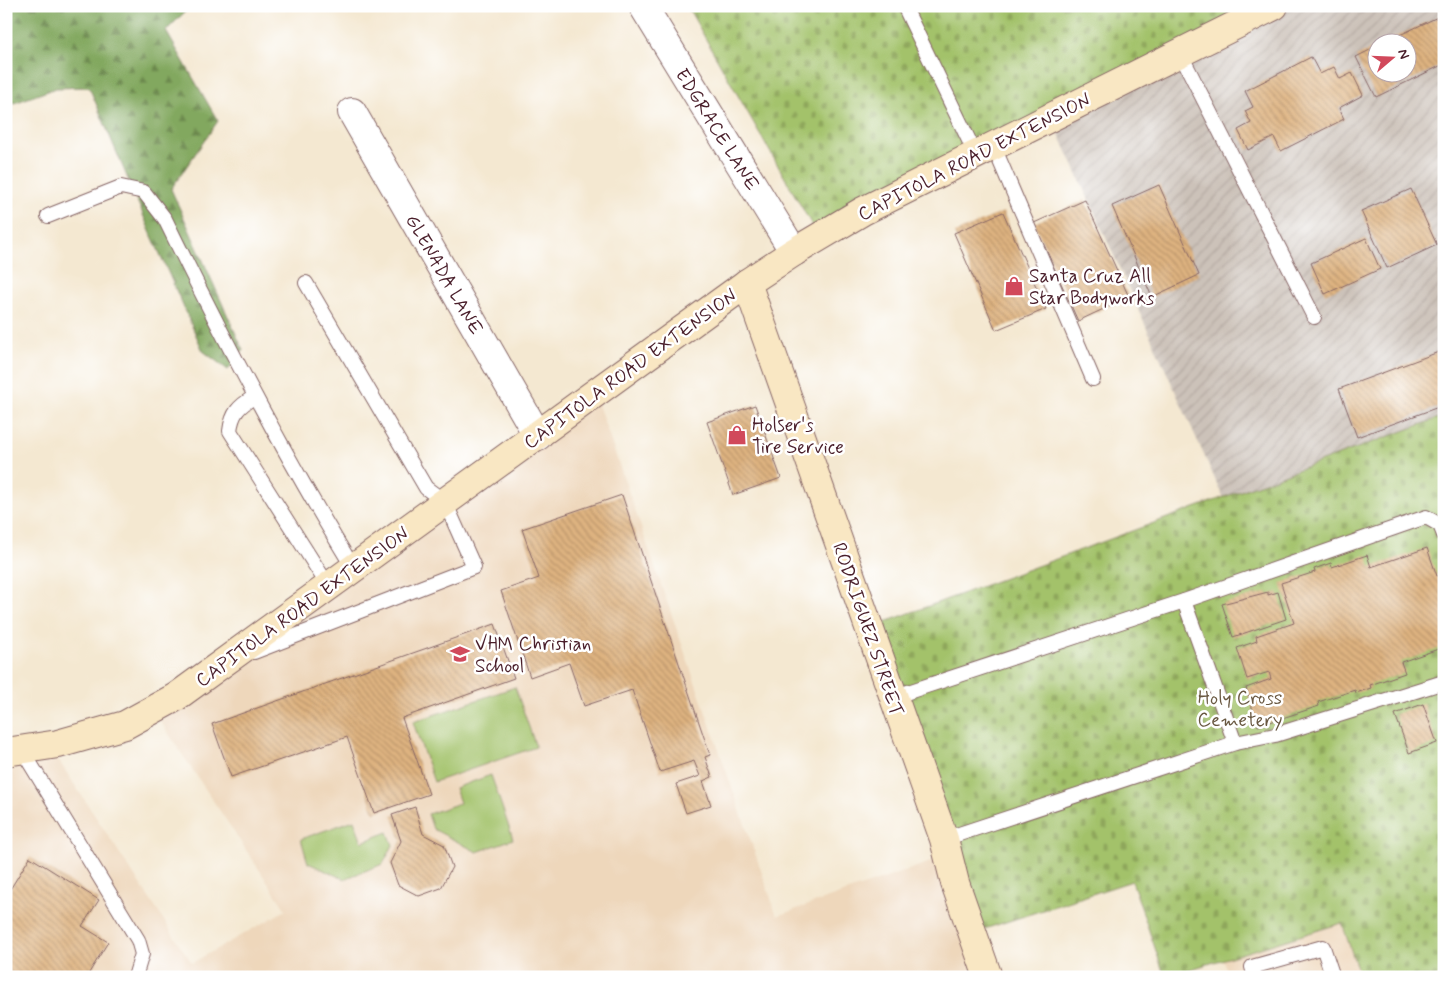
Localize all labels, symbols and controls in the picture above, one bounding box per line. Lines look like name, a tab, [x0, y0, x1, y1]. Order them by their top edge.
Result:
north arrow	[1368, 32, 1418, 82]
text: N	[1393, 47, 1413, 61]
street label: EDGRACE LANE	[669, 64, 764, 196]
street label: CAPITOLA ROAD EXTENSION	[854, 88, 1095, 227]
street label: GLENADA LANE	[399, 210, 488, 339]
place label: Santa Cruz All Star Bodyworks	[1029, 264, 1155, 311]
shop icon: Santa Cruz All Star Bodyworks	[1003, 275, 1025, 297]
street label: CAPITOLA ROAD EXTENSION	[519, 283, 743, 455]
place label: Holser's Tire Service	[752, 413, 844, 460]
shop icon: Holser's Tire Service	[726, 424, 748, 446]
street label: CAPITOLA ROAD EXTENSION	[191, 521, 415, 693]
street label: RODRIGUEZ STREET	[826, 539, 909, 720]
place label: VHM Christian School	[475, 632, 591, 679]
school or university icon: VHM Christian School	[449, 643, 471, 665]
park label: Holy Cross Cemetery	[1198, 686, 1282, 733]

